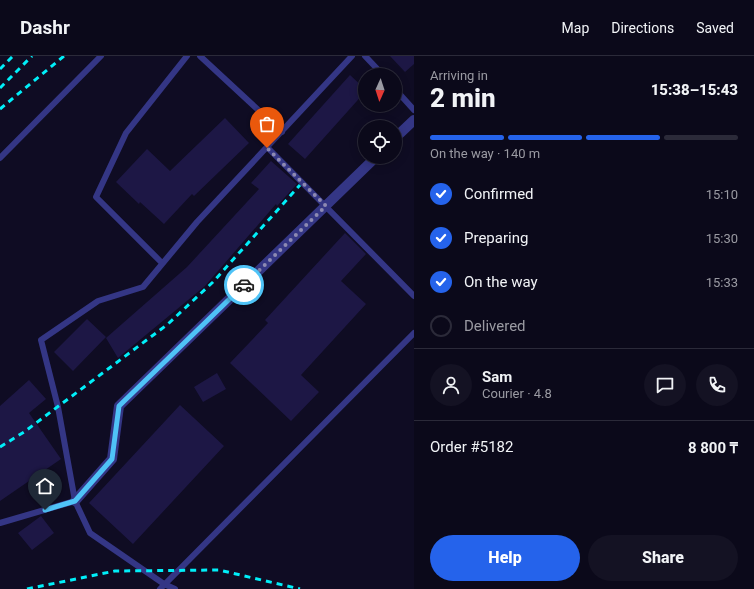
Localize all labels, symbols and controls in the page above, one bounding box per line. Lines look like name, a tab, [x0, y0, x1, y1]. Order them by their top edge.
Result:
text: Dashr	[20, 16, 70, 39]
text: Map	[562, 20, 589, 36]
text: Directions	[611, 20, 674, 36]
text: Saved	[696, 20, 734, 36]
north arrow	[358, 68, 402, 112]
map controls	[358, 68, 402, 164]
text: Arriving in	[430, 68, 488, 83]
text: 15:38–15:43	[651, 81, 738, 99]
text: 2 min	[430, 83, 496, 113]
pin	[250, 107, 284, 148]
icon: bag	[256, 113, 278, 135]
button: locate	[358, 120, 402, 164]
text: On the way · 140 m	[430, 146, 540, 161]
icon: check	[430, 183, 452, 205]
text: Confirmed	[464, 185, 534, 203]
text: 15:10	[706, 187, 738, 202]
icon: check	[430, 227, 452, 249]
text: Preparing	[464, 229, 528, 247]
text: 15:30	[706, 231, 738, 246]
courier	[224, 265, 264, 305]
icon: check	[430, 271, 452, 293]
text: On the way	[464, 273, 538, 291]
icon: car	[233, 274, 255, 296]
text: 15:33	[706, 275, 738, 290]
text: Delivered	[464, 317, 526, 335]
button: person	[430, 364, 472, 406]
button: chat	[644, 364, 686, 406]
button: phone	[696, 364, 738, 406]
text: Sam	[482, 368, 512, 386]
text: Courier · 4.8	[482, 386, 552, 401]
text: Order #5182	[430, 438, 513, 456]
text: 8 800 ₸	[688, 439, 738, 457]
pin	[28, 469, 62, 510]
icon: home	[34, 475, 56, 497]
button: Help	[430, 535, 580, 581]
button: Share	[588, 535, 738, 581]

